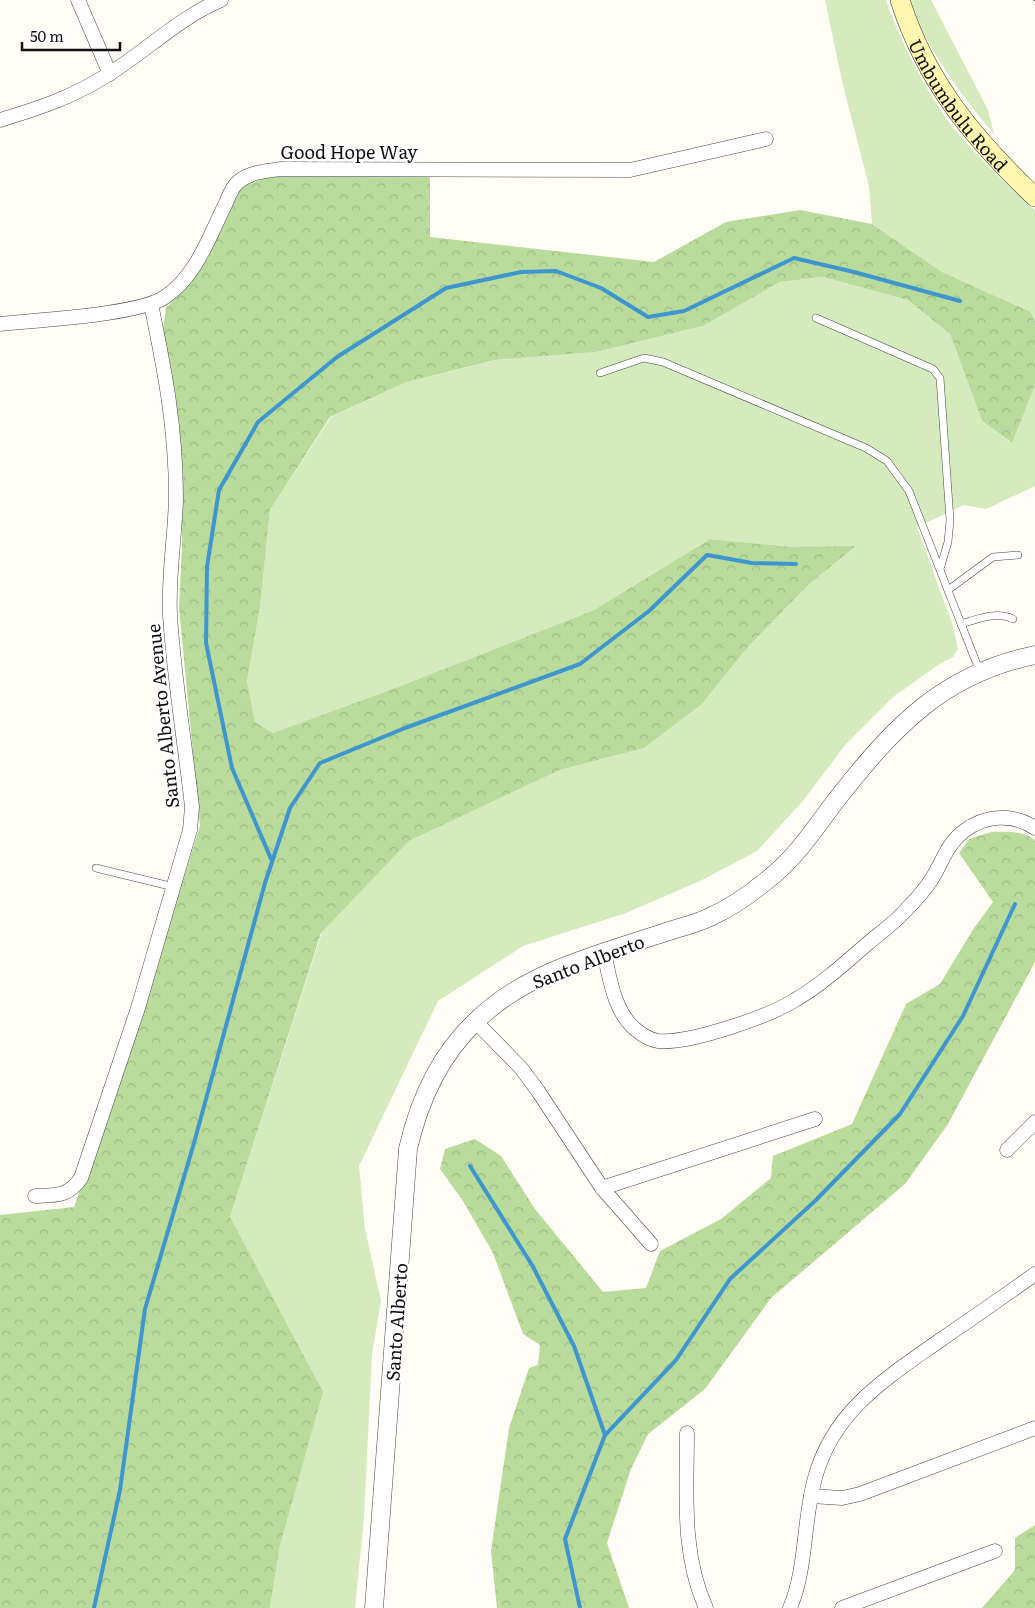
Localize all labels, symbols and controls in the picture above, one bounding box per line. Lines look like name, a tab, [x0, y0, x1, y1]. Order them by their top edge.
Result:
scale bar	[22, 20, 120, 52]
text: 50 m	[30, 24, 64, 47]
street label: Umbumbulu Road	[903, 34, 1015, 177]
street label: Good Hope Way	[280, 138, 418, 165]
street label: Santo Alberto Avenue	[139, 622, 185, 810]
street label: Santo Alberto	[528, 927, 648, 995]
street label: Santo Alberto	[378, 1262, 414, 1382]

